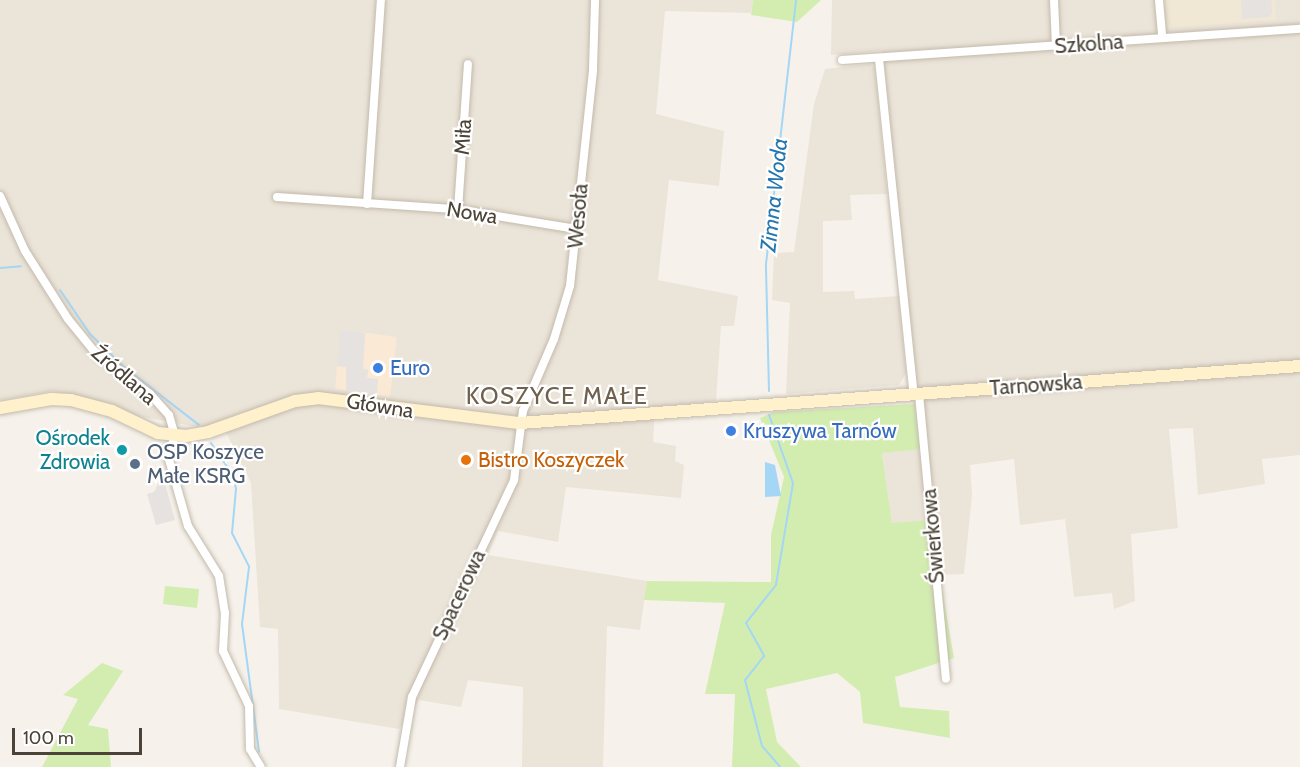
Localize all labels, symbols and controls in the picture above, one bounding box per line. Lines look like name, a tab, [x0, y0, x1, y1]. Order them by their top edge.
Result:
street label: Szkolna	[1054, 29, 1124, 59]
street label: Miła	[449, 118, 477, 156]
water label: Zimna Woda	[755, 137, 793, 253]
street label: Wesoła	[563, 182, 593, 250]
street label: Nowa	[445, 197, 499, 229]
street label: Źródlana	[86, 340, 162, 410]
place label: Euro	[390, 355, 430, 381]
marker: Euro	[371, 361, 385, 375]
street label: Tarnowska	[989, 369, 1083, 401]
district label: KOSZYCE MAŁE	[466, 382, 648, 410]
street label: Główna	[345, 388, 415, 424]
place label: Kruszywa Tarnów	[743, 418, 897, 444]
marker: Kruszywa Tarnów	[724, 424, 738, 438]
place label: Ośrodek Zdrowia	[35, 425, 110, 475]
place label: OSP Koszyce Małe KSRG	[147, 439, 264, 489]
marker: Ośrodek Zdrowia	[115, 443, 129, 457]
place label: Bistro Koszyczek	[478, 447, 624, 473]
marker: Bistro Koszyczek	[459, 453, 473, 467]
marker: OSP Koszyce Małe KSRG	[128, 457, 142, 471]
street label: Świerkowa	[916, 488, 950, 584]
street label: Spacerowa	[427, 546, 491, 644]
scale bar	[15, 716, 146, 754]
text: 100 m	[23, 727, 74, 749]

